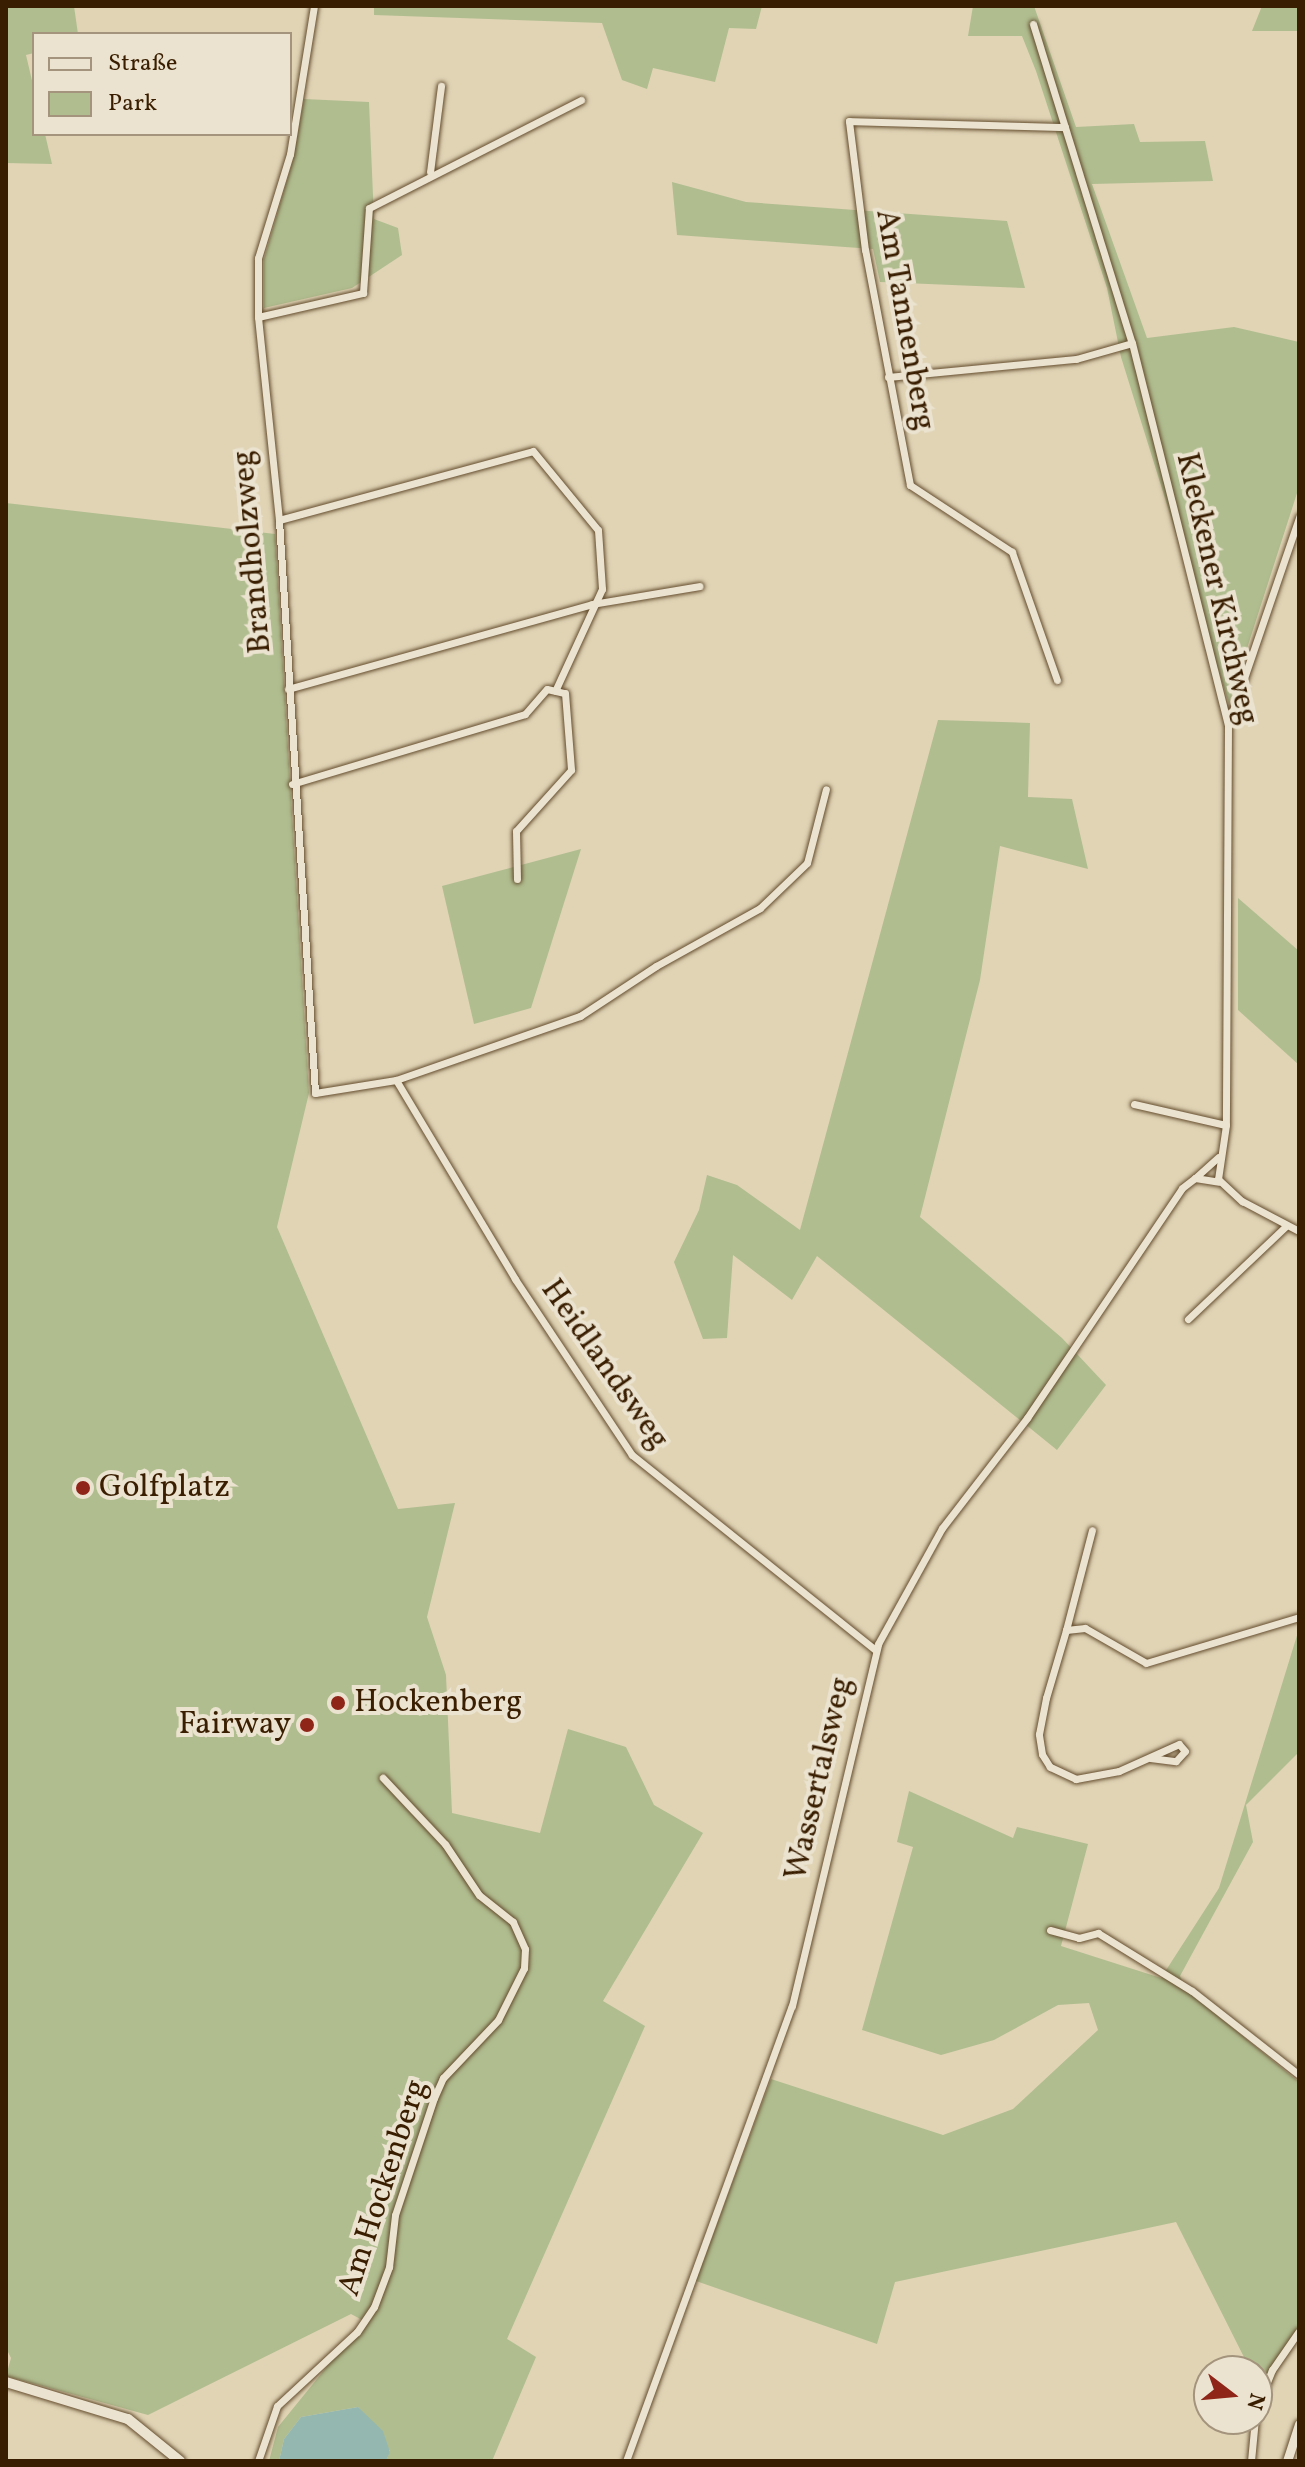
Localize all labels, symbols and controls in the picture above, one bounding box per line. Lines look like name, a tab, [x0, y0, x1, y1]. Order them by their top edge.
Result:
legend	[32, 32, 292, 136]
text: Straße	[108, 47, 177, 81]
text: Park	[108, 87, 157, 121]
street label: Am Tannenberg	[866, 206, 942, 434]
street label: Brandholzweg	[225, 449, 281, 655]
street label: Kleckener Kirchweg	[1166, 449, 1266, 729]
street label: Heidlandsweg	[531, 1273, 677, 1457]
place label: Golfplatz	[99, 1469, 230, 1507]
marker: Golfplatz	[74, 1479, 92, 1497]
street label: Wassertalsweg	[778, 1674, 862, 1884]
place label: Hockenberg	[354, 1684, 522, 1722]
marker: Hockenberg	[329, 1694, 347, 1712]
place label: Fairway	[179, 1706, 291, 1744]
marker: Fairway	[298, 1716, 316, 1734]
street label: Am Hockenberg	[331, 2075, 437, 2301]
north arrow	[1193, 2355, 1273, 2435]
text: N	[1238, 2389, 1272, 2413]

